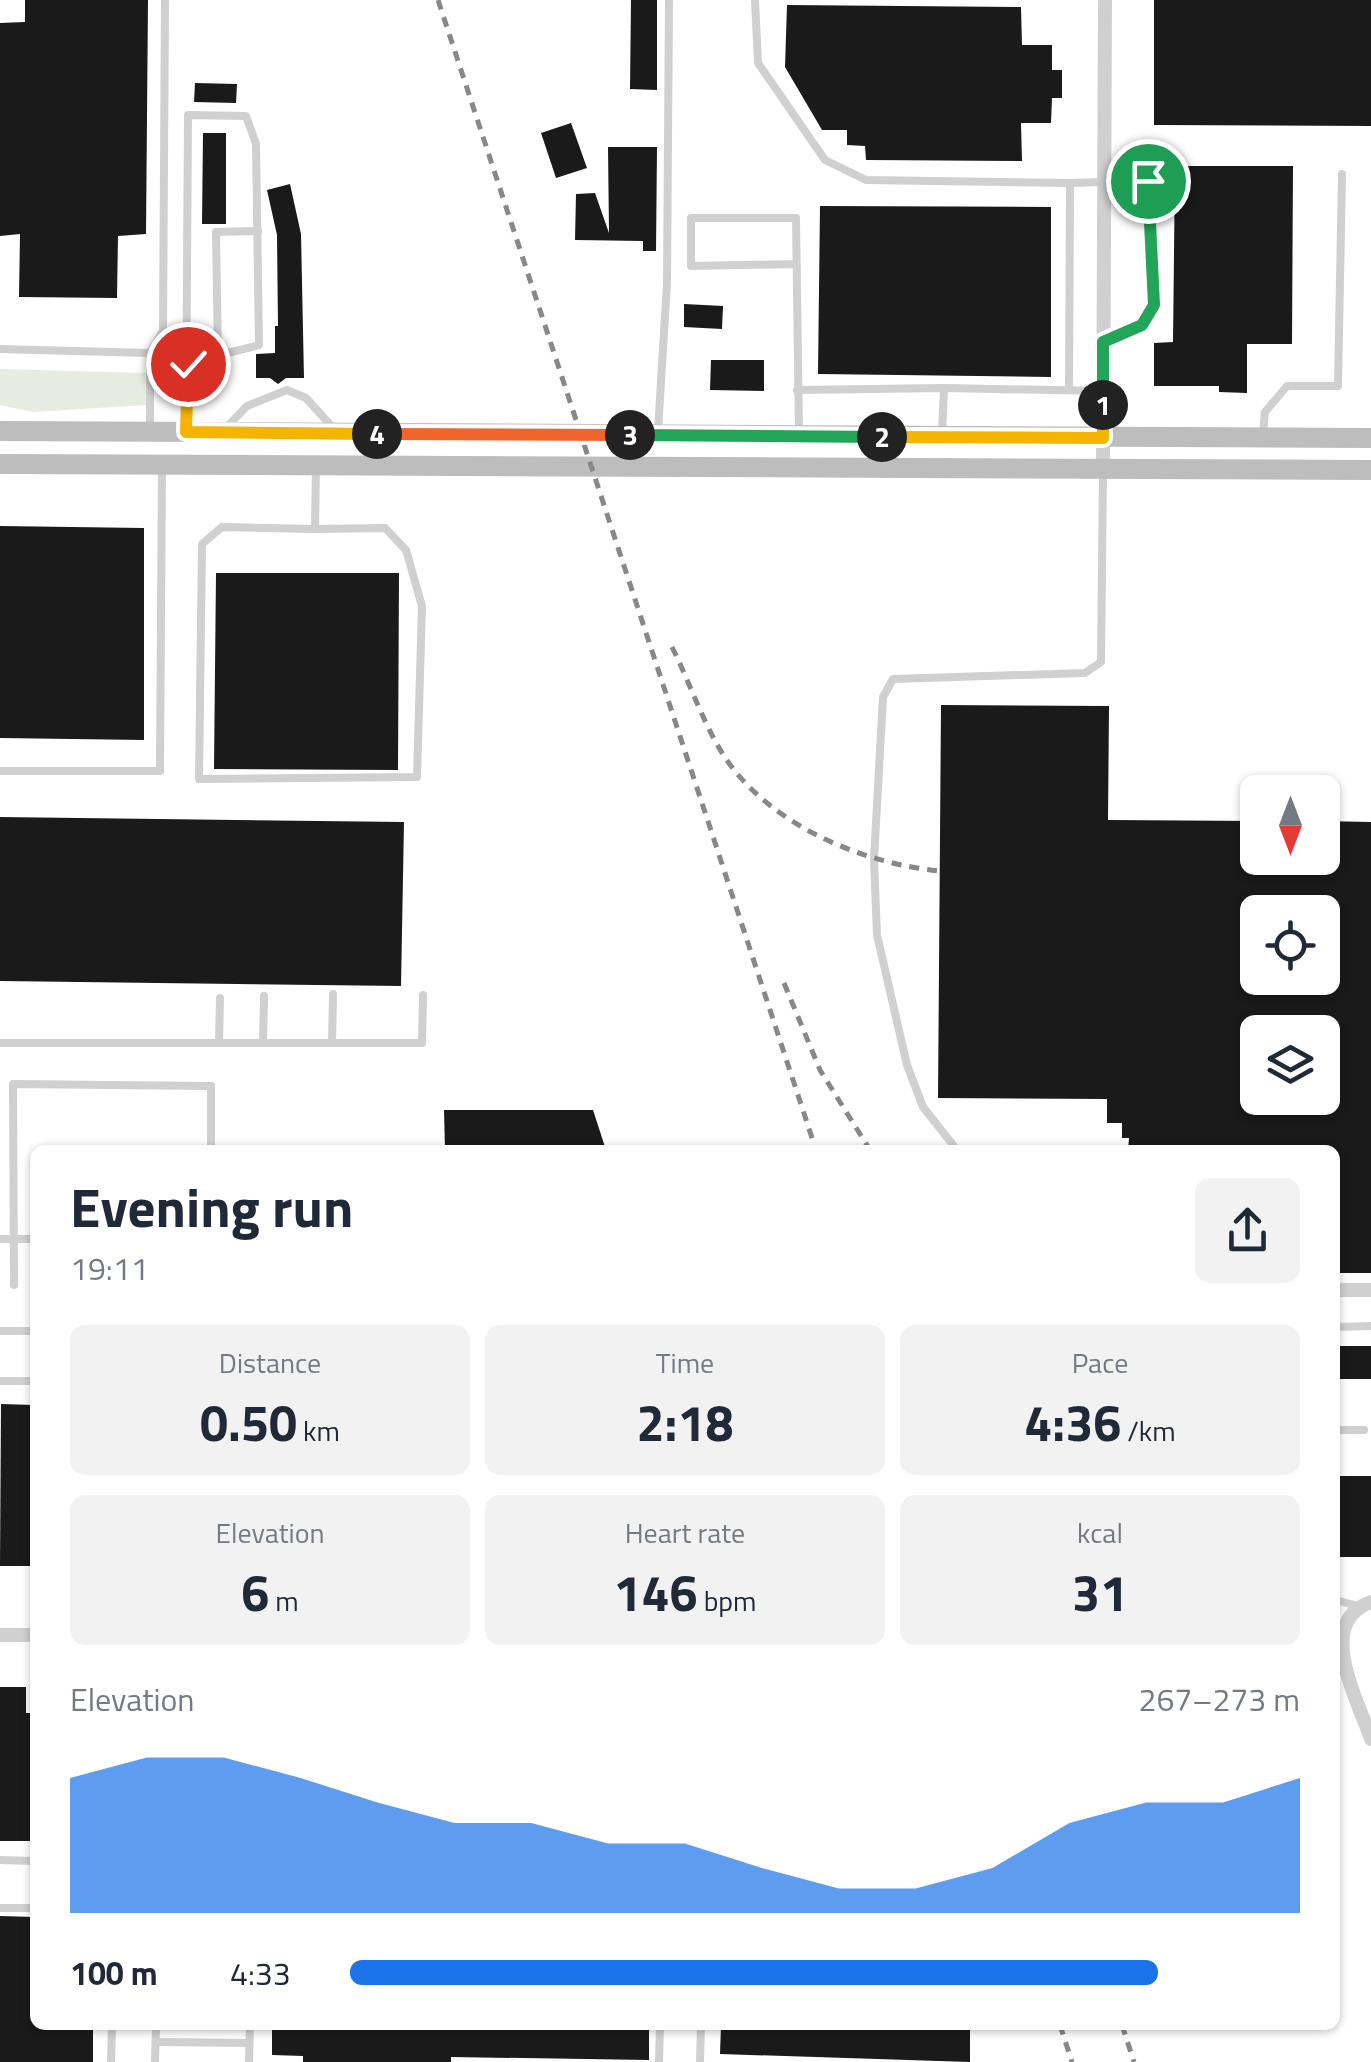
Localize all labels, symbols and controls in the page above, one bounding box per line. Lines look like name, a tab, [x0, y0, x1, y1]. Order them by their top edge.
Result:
pin	[1106, 139, 1191, 224]
icon: arrive	[1121, 154, 1176, 209]
pin	[146, 322, 231, 407]
icon: check	[161, 337, 216, 392]
pin: 1	[1078, 380, 1128, 430]
text: 1	[1095, 383, 1111, 426]
pin: 4	[352, 409, 402, 459]
pin: 3	[605, 410, 655, 460]
text: 4	[369, 412, 385, 455]
pin: 2	[857, 412, 907, 462]
text: 3	[622, 413, 638, 456]
text: 2	[874, 415, 890, 458]
north arrow	[1240, 775, 1340, 875]
map controls	[1240, 775, 1340, 1115]
button: locate	[1240, 895, 1340, 995]
button: layers	[1240, 1015, 1340, 1115]
text: Evening run	[70, 1165, 353, 1248]
button: share	[1195, 1178, 1300, 1283]
text: 19:11	[70, 1244, 149, 1292]
text: Distance	[219, 1341, 321, 1384]
text: Time	[656, 1341, 714, 1384]
text: Pace	[1072, 1341, 1128, 1384]
text: 0.50	[200, 1384, 297, 1460]
text: 2:18	[637, 1384, 733, 1460]
text: 4:36	[1024, 1384, 1121, 1460]
text: km	[297, 1409, 340, 1452]
text: /km	[1121, 1409, 1176, 1452]
text: Elevation	[216, 1511, 324, 1554]
text: Heart rate	[625, 1511, 745, 1554]
text: kcal	[1077, 1511, 1123, 1554]
text: 6	[241, 1554, 269, 1630]
text: 146	[613, 1554, 697, 1630]
text: 31	[1072, 1554, 1128, 1630]
text: m	[269, 1579, 299, 1622]
text: bpm	[697, 1579, 757, 1622]
text: Elevation	[70, 1675, 194, 1723]
text: 267–273 m	[1138, 1675, 1300, 1723]
text: 100 m	[70, 1949, 158, 1997]
text: 4:33	[230, 1949, 291, 1997]

